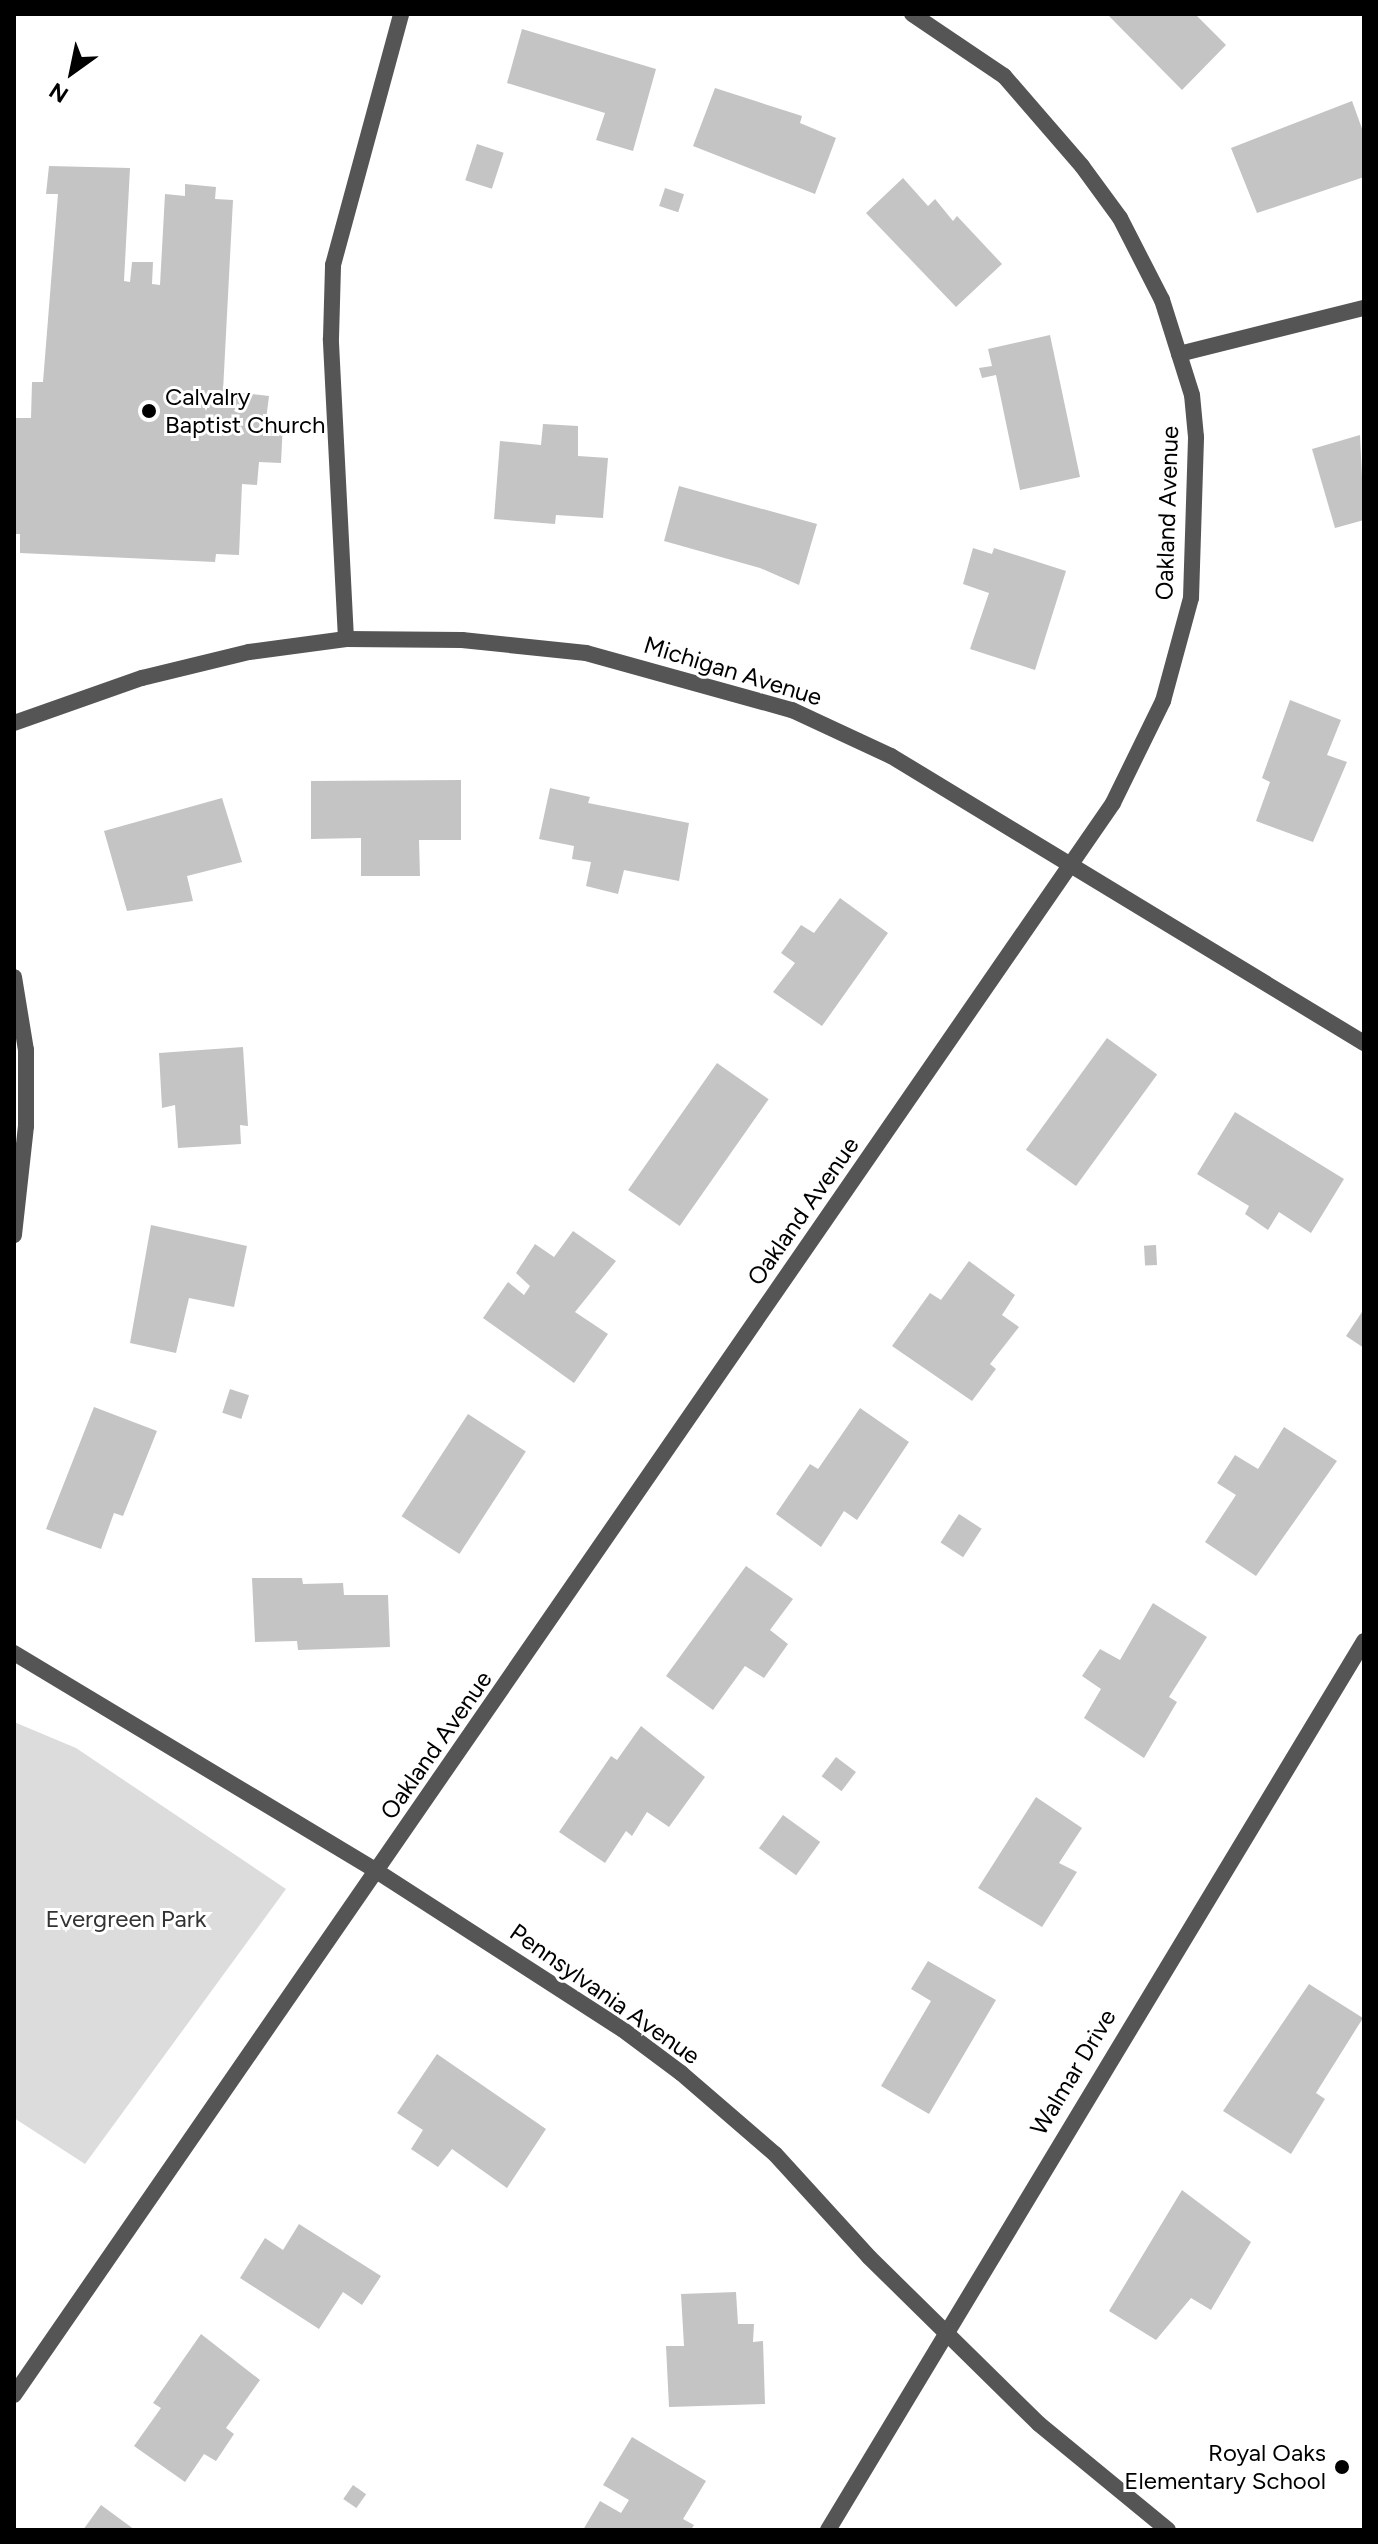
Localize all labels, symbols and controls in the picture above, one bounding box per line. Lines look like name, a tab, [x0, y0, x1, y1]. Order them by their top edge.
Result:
north arrow	[32, 32, 112, 112]
text: N	[44, 77, 73, 109]
place label: Calvalry Baptist Church	[165, 383, 325, 439]
marker: Calvalry Baptist Church	[140, 402, 158, 420]
street label: Oakland Avenue	[1150, 425, 1184, 601]
street label: Michigan Avenue	[641, 630, 825, 712]
street label: Oakland Avenue	[741, 1131, 865, 1291]
street label: Oakland Avenue	[374, 1665, 498, 1825]
park label: Evergreen Park	[46, 1905, 206, 1933]
street label: Pennsylvania Avenue	[504, 1918, 706, 2070]
street label: Walmar Drive	[1024, 2004, 1122, 2140]
place label: Royal Oaks Elementary School	[1124, 2439, 1326, 2495]
marker: Royal Oaks Elementary School	[1333, 2458, 1351, 2476]

